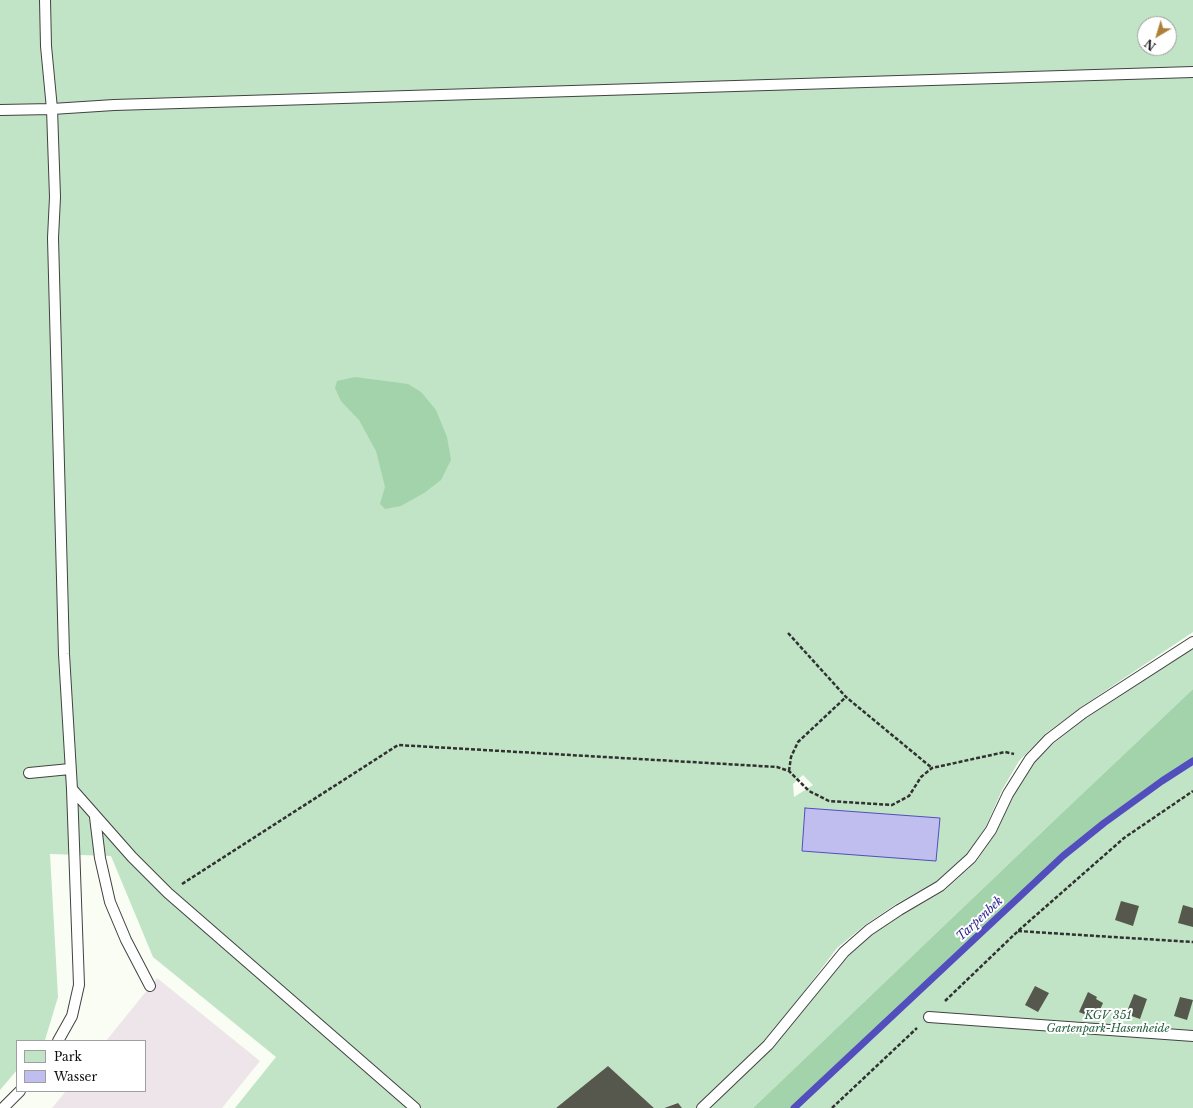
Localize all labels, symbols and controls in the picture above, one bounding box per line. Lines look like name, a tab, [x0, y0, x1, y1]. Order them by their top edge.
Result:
north arrow	[1137, 16, 1177, 56]
text: N	[1142, 36, 1159, 53]
water label: Tarpenbek	[954, 894, 1006, 944]
park label: KGV 351 Gartenpark-Hasenheide	[1047, 1009, 1169, 1035]
legend	[16, 1040, 146, 1092]
text: Park	[54, 1049, 82, 1064]
text: Wasser	[54, 1069, 97, 1084]

